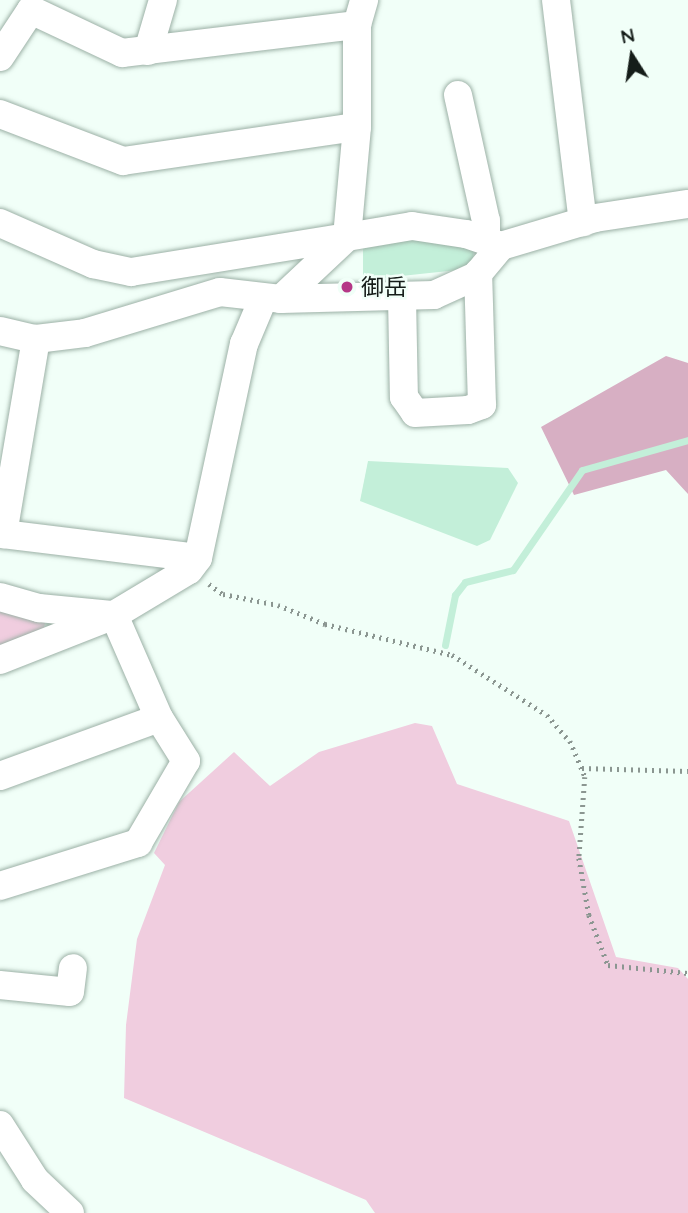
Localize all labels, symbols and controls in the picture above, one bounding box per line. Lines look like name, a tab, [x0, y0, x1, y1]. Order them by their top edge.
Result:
north arrow	[597, 21, 667, 91]
text: N	[618, 22, 637, 49]
place label: 御岳	[361, 273, 407, 301]
marker: 御岳	[339, 279, 355, 295]

